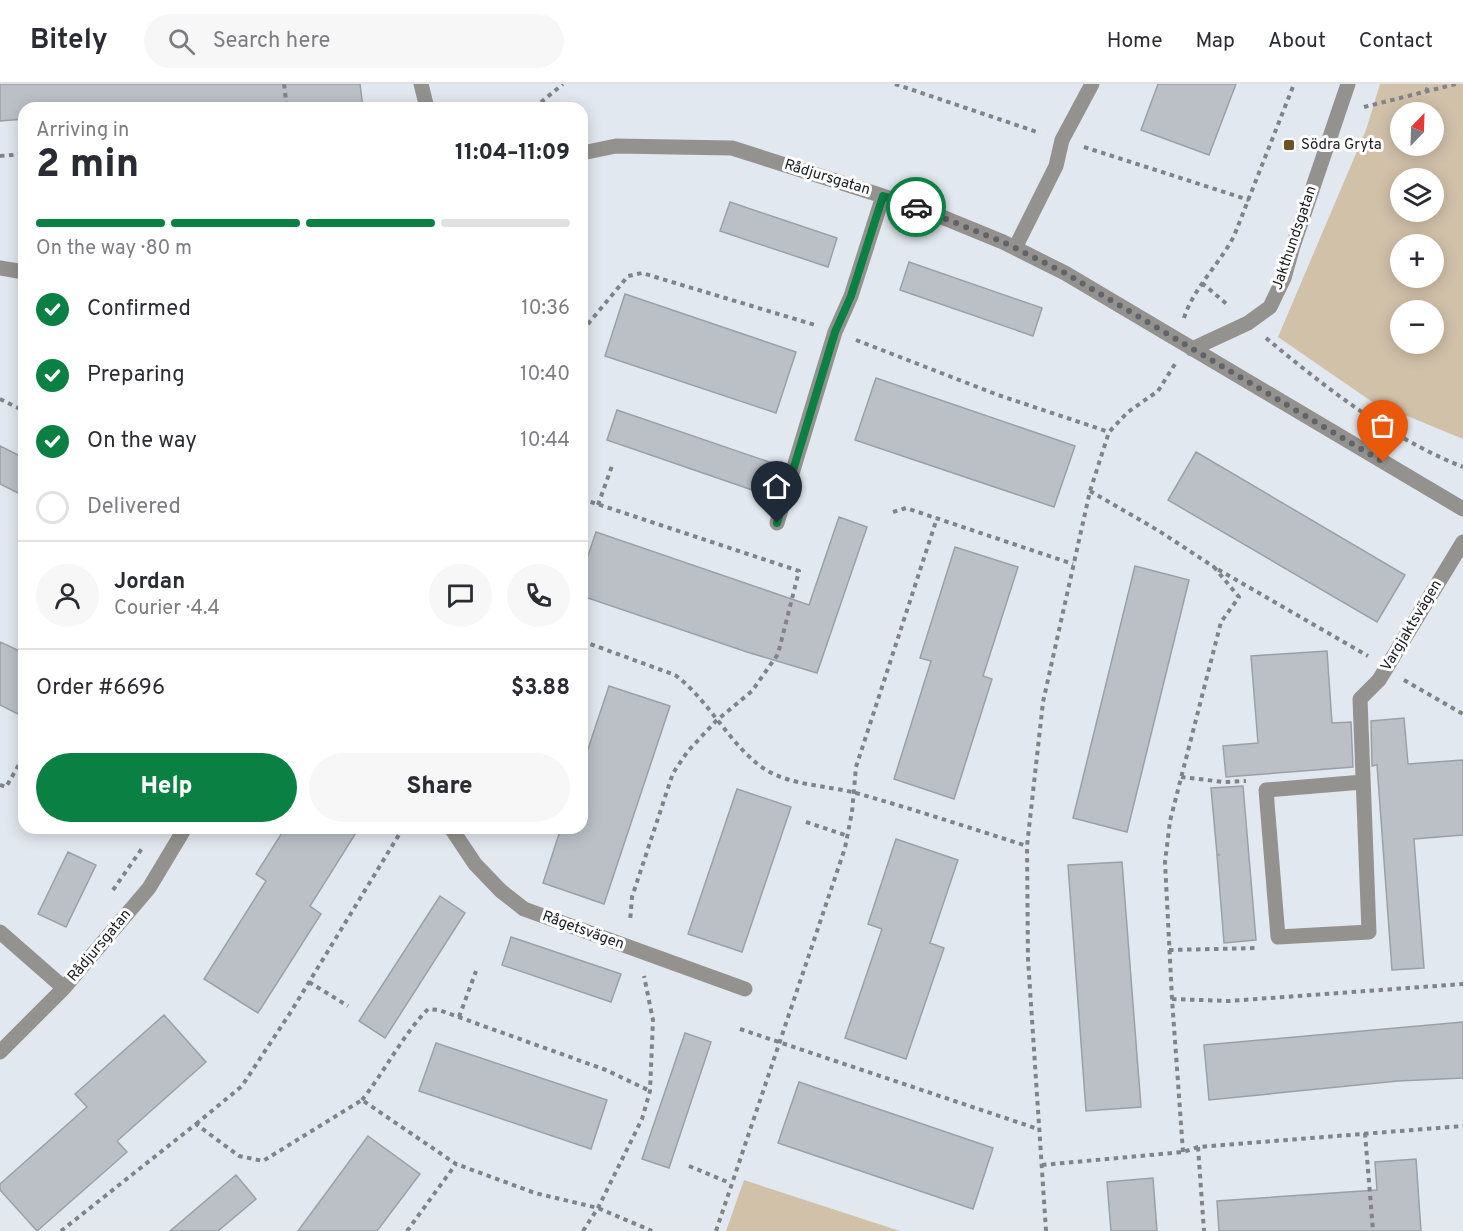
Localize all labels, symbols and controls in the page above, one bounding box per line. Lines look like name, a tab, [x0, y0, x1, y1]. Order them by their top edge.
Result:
search box	[144, 14, 564, 68]
text: Bitely	[30, 23, 108, 59]
icon: search	[165, 25, 198, 58]
text: Search here	[213, 28, 330, 55]
text: Home	[1107, 28, 1163, 55]
text: Map	[1196, 28, 1235, 55]
text: About	[1268, 28, 1326, 55]
text: Contact	[1359, 28, 1433, 55]
north arrow	[1390, 102, 1444, 156]
map controls	[1390, 102, 1444, 354]
text: Arriving in	[36, 118, 129, 144]
place label: Södra Gryta	[1301, 136, 1382, 155]
marker: Södra Gryta	[1282, 138, 1296, 152]
text: 11:04–11:09	[455, 140, 570, 167]
text: 2 min	[36, 142, 139, 191]
street label: Rådjursgatan	[782, 156, 872, 200]
button: layers	[1390, 168, 1444, 222]
courier	[886, 177, 946, 237]
street label: Jakthundsgatan	[1268, 184, 1322, 292]
icon: car	[900, 191, 933, 224]
button: +	[1390, 234, 1444, 288]
text: On the way · 80 m	[36, 236, 192, 262]
icon: check	[36, 293, 69, 326]
text: Confirmed	[87, 296, 191, 323]
text: 10:36	[521, 296, 570, 322]
button: −	[1390, 300, 1444, 354]
icon: check	[36, 359, 69, 392]
text: Preparing	[87, 362, 185, 389]
text: 10:40	[520, 362, 570, 388]
pin	[1357, 400, 1408, 462]
icon: bag	[1366, 409, 1399, 442]
icon: check	[36, 425, 69, 458]
text: On the way	[87, 428, 197, 455]
text: 10:44	[520, 428, 570, 454]
pin	[751, 461, 802, 523]
icon: home	[760, 470, 793, 503]
text: Delivered	[87, 494, 181, 521]
button: person	[36, 564, 99, 627]
button: chat	[429, 564, 492, 627]
button: phone	[507, 564, 570, 627]
text: Jordan	[114, 569, 185, 596]
street label: Vargjaktsvägen	[1377, 577, 1447, 675]
text: Courier · 4.4	[114, 596, 220, 622]
text: Order #6696	[36, 675, 165, 702]
text: $3.88	[511, 675, 570, 702]
button: Help	[36, 753, 297, 822]
button: Share	[309, 753, 570, 822]
street label: Rådjursgatan	[64, 906, 136, 986]
street label: Rågetsvägen	[539, 907, 627, 955]

